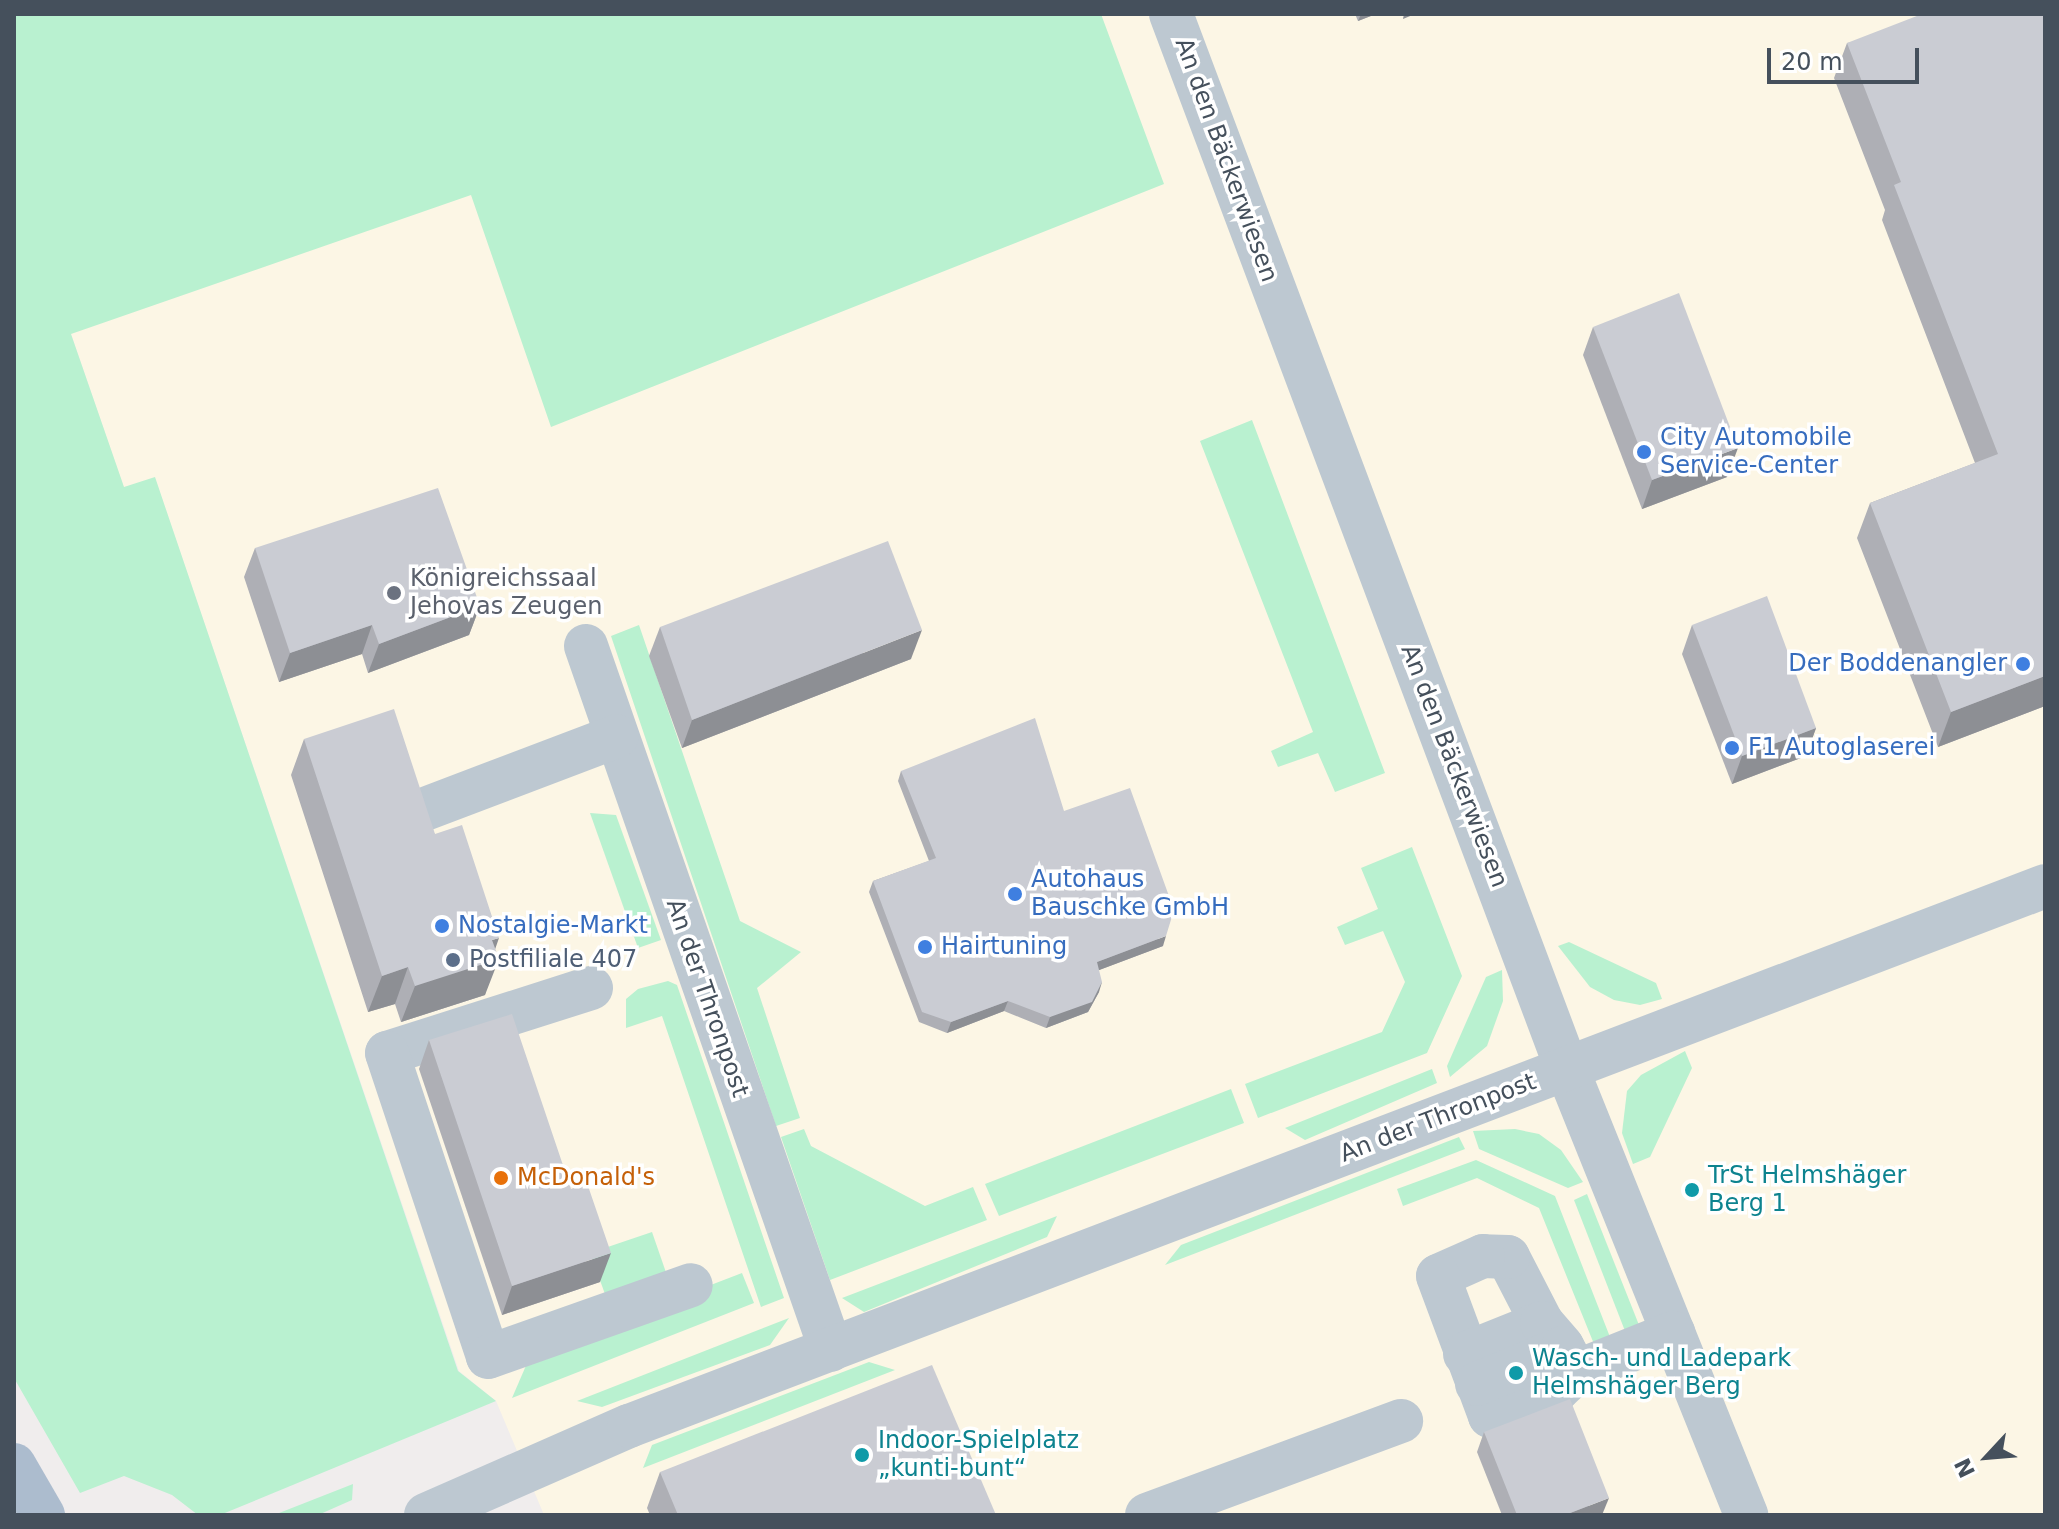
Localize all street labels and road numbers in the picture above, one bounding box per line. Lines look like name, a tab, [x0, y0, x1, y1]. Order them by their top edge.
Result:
street label: An den Bäckerwiesen	[1168, 34, 1284, 286]
street label: An den Bäckerwiesen	[1394, 641, 1514, 891]
street label: An der Thronpost	[660, 895, 754, 1101]
street label: An der Thronpost	[1336, 1067, 1540, 1169]

